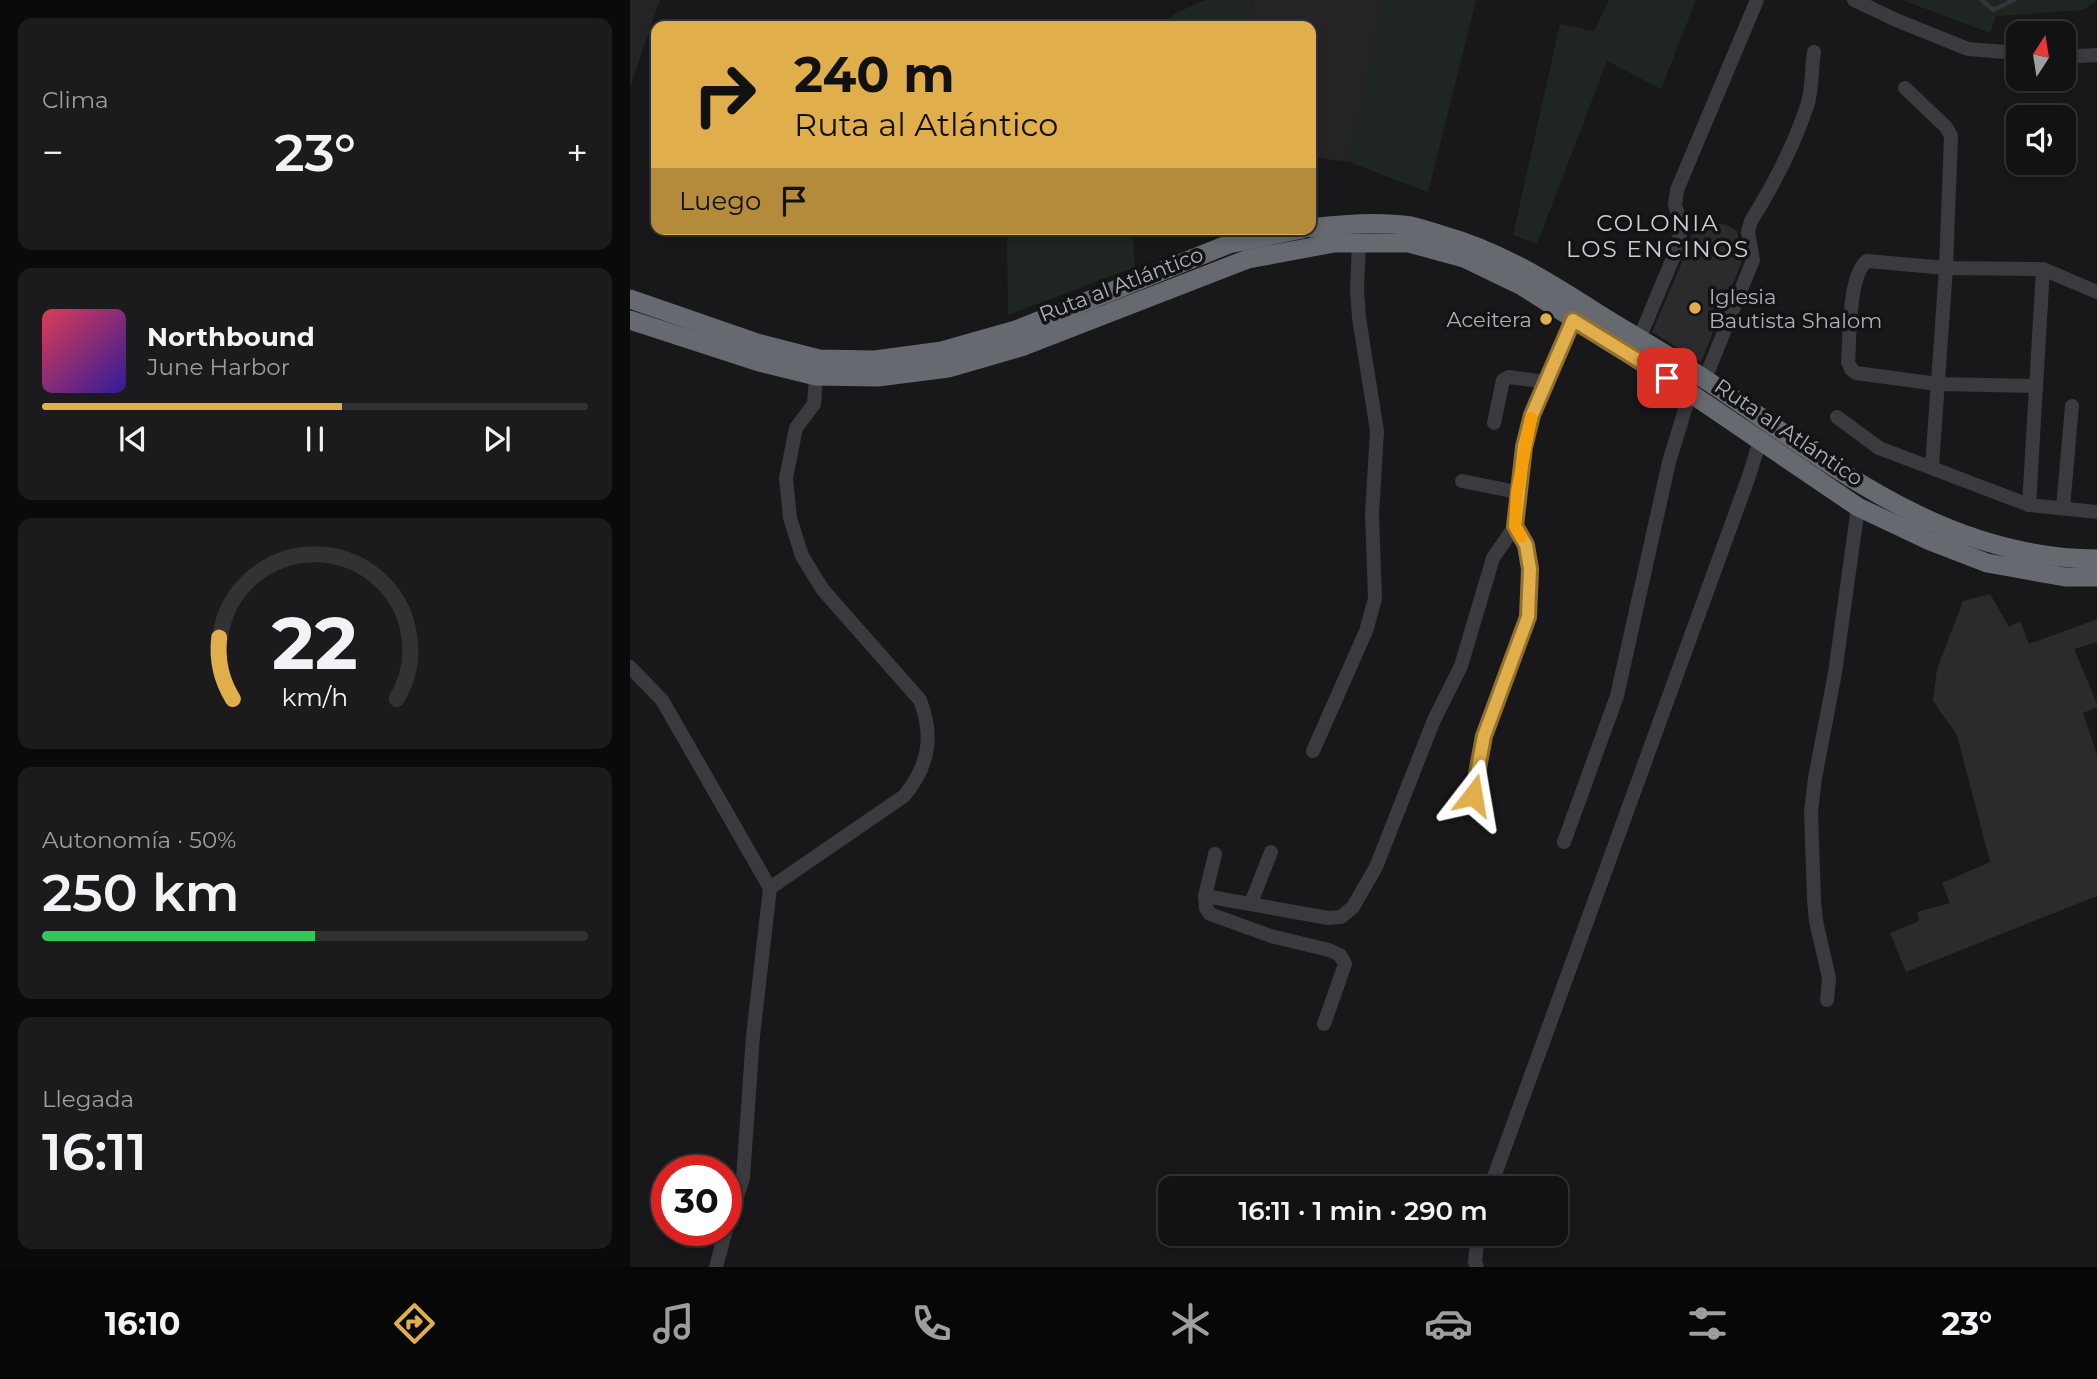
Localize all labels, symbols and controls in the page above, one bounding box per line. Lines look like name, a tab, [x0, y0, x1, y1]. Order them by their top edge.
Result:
north arrow	[2006, 21, 2076, 91]
map controls	[2006, 21, 2076, 175]
text: 240 m	[794, 45, 955, 104]
icon: right	[679, 49, 770, 140]
text: Clima	[42, 86, 109, 114]
text: Ruta al Atlántico	[794, 105, 1058, 144]
button: sound	[2006, 105, 2076, 175]
text: 23°	[274, 121, 356, 184]
text: −	[42, 129, 64, 176]
text: +	[566, 129, 588, 176]
icon: arrive	[775, 182, 813, 220]
text: Luego	[679, 185, 761, 217]
district label: COLONIA LOS ENCINOS	[1566, 209, 1750, 263]
street label: Ruta al Atlántico	[1036, 241, 1206, 327]
place label: Iglesia Bautista Shalom	[1709, 284, 1882, 333]
marker: Iglesia Bautista Shalom	[1687, 300, 1703, 316]
place label: Aceitera	[1446, 307, 1532, 332]
marker: Aceitera	[1538, 311, 1554, 327]
text: Northbound	[147, 321, 315, 353]
pin	[1637, 348, 1697, 408]
text: June Harbor	[147, 353, 290, 381]
icon: arrive	[1648, 359, 1686, 397]
street label: Ruta al Atlántico	[1710, 373, 1868, 491]
icon: previous	[114, 420, 152, 458]
icon: pause	[296, 420, 334, 458]
icon: next	[478, 420, 516, 458]
text: 22	[272, 600, 358, 688]
text: km/h	[282, 682, 348, 712]
position arrow	[1436, 758, 1510, 832]
text: Autonomía · 50%	[42, 826, 236, 854]
text: 250 km	[42, 861, 240, 924]
text: Llegada	[42, 1085, 134, 1113]
text: 16:11	[42, 1120, 147, 1183]
speed limit sign: 30	[651, 1155, 742, 1246]
text: 16:11 · 1 min · 290 m	[1238, 1195, 1488, 1227]
icon: directions	[390, 1299, 439, 1348]
icon: music	[649, 1299, 698, 1348]
icon: phone	[907, 1299, 956, 1348]
icon: climate	[1166, 1299, 1215, 1348]
icon: car	[1424, 1299, 1473, 1348]
icon: filters	[1683, 1299, 1732, 1348]
text: 16:10	[105, 1304, 180, 1343]
text: 23°	[1941, 1304, 1992, 1343]

